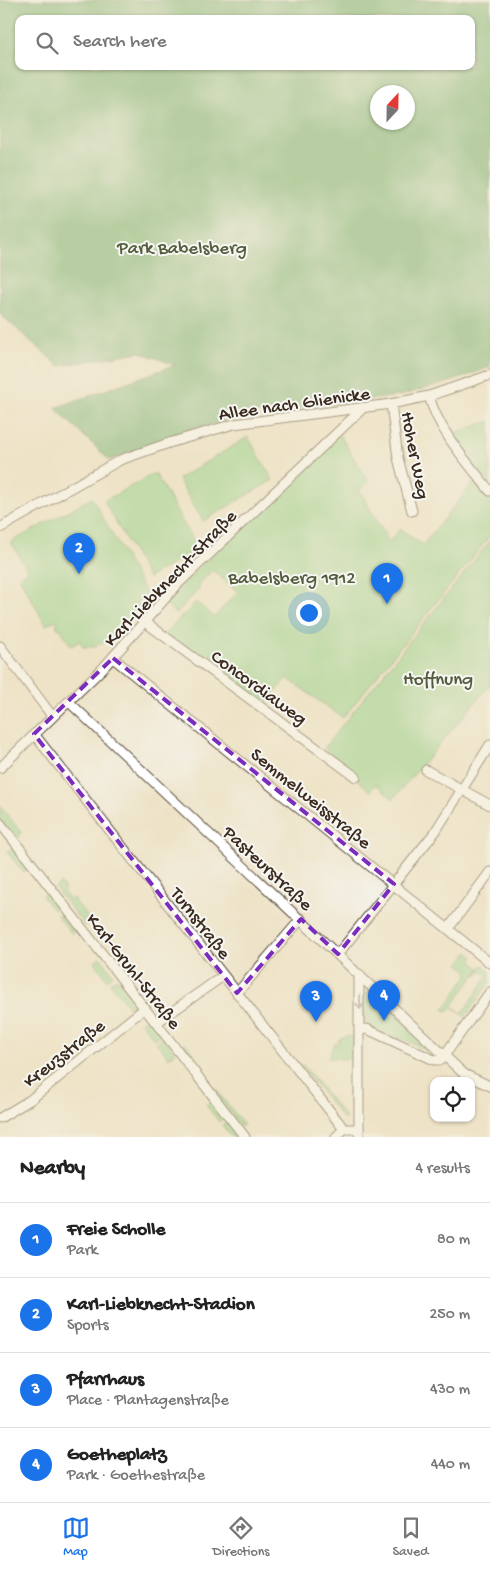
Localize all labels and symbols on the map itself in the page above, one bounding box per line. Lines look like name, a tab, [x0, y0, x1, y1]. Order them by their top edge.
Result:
north arrow	[370, 85, 415, 130]
park label: Park Babelsberg	[116, 238, 247, 261]
street label: Allee nach Glienicke	[217, 383, 372, 427]
street label: Hoher Weg	[394, 410, 433, 502]
street label: Karl-Liebknecht-Straße	[100, 506, 243, 653]
pin: 2	[63, 533, 95, 574]
pin: 1	[371, 563, 403, 604]
park label: Babelsberg 1912	[227, 568, 356, 591]
your location	[296, 600, 322, 626]
street label: Concordiaweg	[205, 646, 311, 732]
park label: Hoffnung	[403, 669, 473, 692]
street label: Semmelweisstraße	[245, 744, 375, 856]
street label: Pasteurstraße	[216, 821, 317, 917]
street label: Turnstraße	[163, 883, 235, 965]
street label: Karl-Gruhl-Straße	[80, 909, 185, 1035]
pin: 4	[368, 980, 400, 1021]
pin: 3	[300, 981, 332, 1022]
one-way arrow	[355, 993, 364, 1009]
street label: Kreuzstraße	[20, 1016, 111, 1094]

